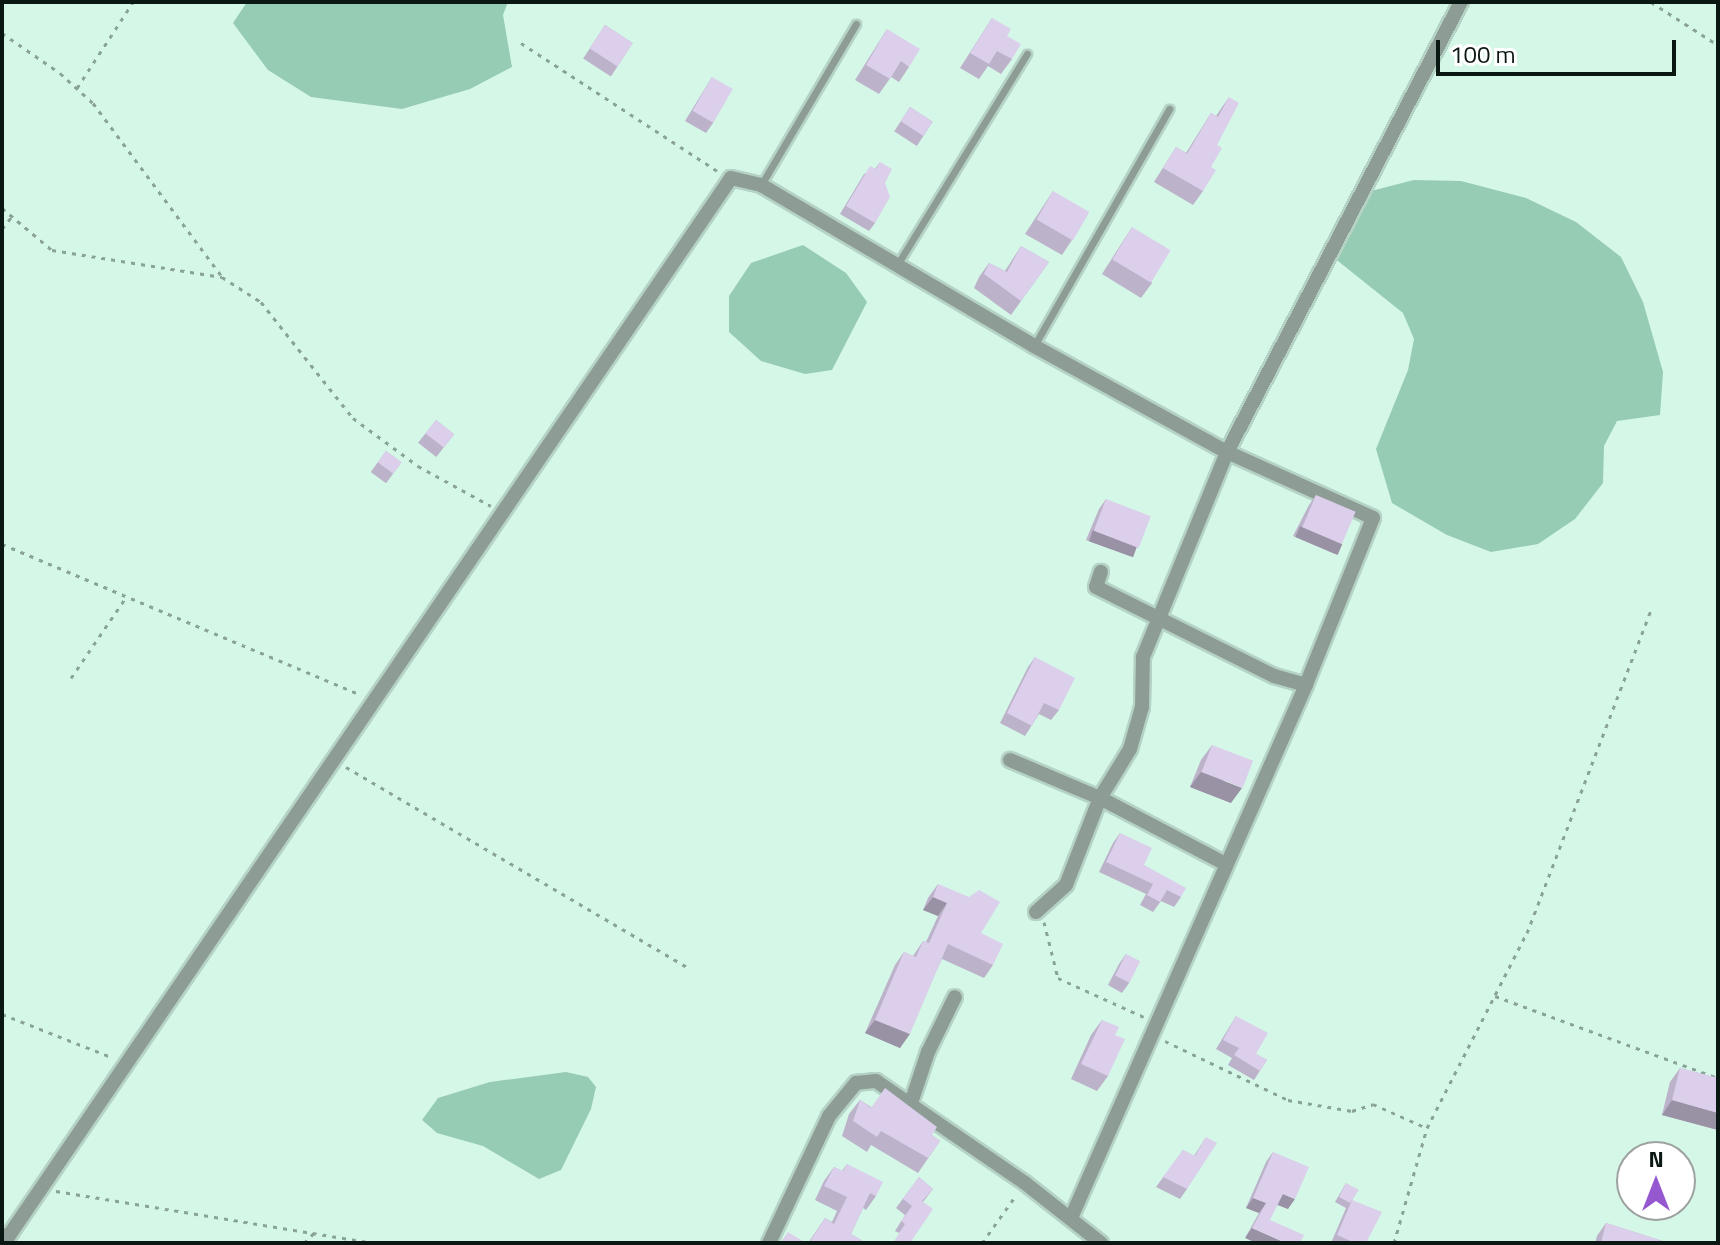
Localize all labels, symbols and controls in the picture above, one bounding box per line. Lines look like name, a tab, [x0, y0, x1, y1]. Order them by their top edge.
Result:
scale bar	[1440, 24, 1680, 74]
text: 100 m	[1450, 36, 1516, 72]
north arrow	[1616, 1141, 1696, 1221]
text: N	[1648, 1142, 1664, 1176]

